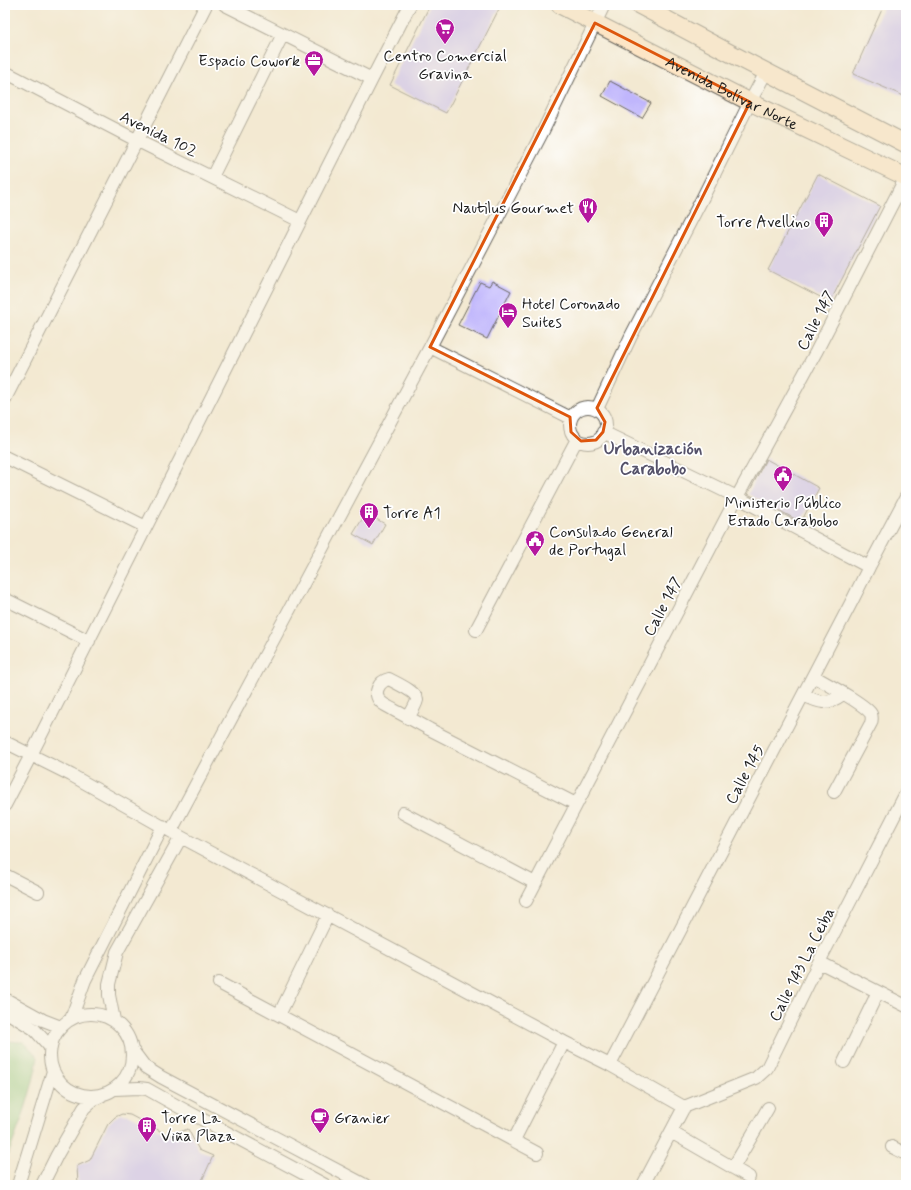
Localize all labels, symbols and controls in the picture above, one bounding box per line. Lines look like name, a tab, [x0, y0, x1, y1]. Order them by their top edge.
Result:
supermarket icon: Centro Comercial Gravina	[434, 17, 456, 45]
place label: Centro Comercial Gravina	[383, 46, 507, 85]
office icon: Espacio Cowork	[303, 49, 325, 77]
place label: Espacio Cowork	[198, 51, 300, 72]
street label: Avenida Bolívar Norte	[661, 52, 802, 136]
street label: Avenida 102	[116, 107, 201, 162]
restaurant icon: Nautilus Gourmet	[577, 196, 599, 224]
place label: Nautilus Gourmet	[453, 198, 574, 219]
building icon: Torre Avellino	[813, 210, 835, 238]
place label: Torre Avellino	[716, 212, 810, 233]
street label: Calle 147	[792, 287, 840, 354]
place label: Hotel Coronado Suites	[522, 294, 620, 333]
hotel icon: Hotel Coronado Suites	[497, 301, 519, 329]
district label: Urbanización Carabobo	[604, 438, 703, 480]
public building icon: Ministerio Público Estado Carabobo	[772, 464, 794, 492]
place label: Ministerio Público Estado Carabobo	[725, 493, 842, 532]
building icon: Torre A1	[358, 501, 380, 529]
place label: Torre A1	[383, 503, 441, 524]
place label: Consulado General de Portugal	[549, 522, 673, 561]
public building icon: Consulado General de Portugal	[524, 529, 546, 557]
street label: Calle 147	[639, 573, 688, 640]
street label: Calle 145	[721, 741, 770, 808]
street label: Calle 143 La Ceiba	[765, 904, 840, 1025]
cafe icon: Granier	[309, 1106, 331, 1134]
place label: Torre La Viña Plaza	[161, 1108, 235, 1147]
place label: Granier	[334, 1108, 390, 1129]
building icon: Torre La Viña Plaza	[136, 1115, 158, 1143]

